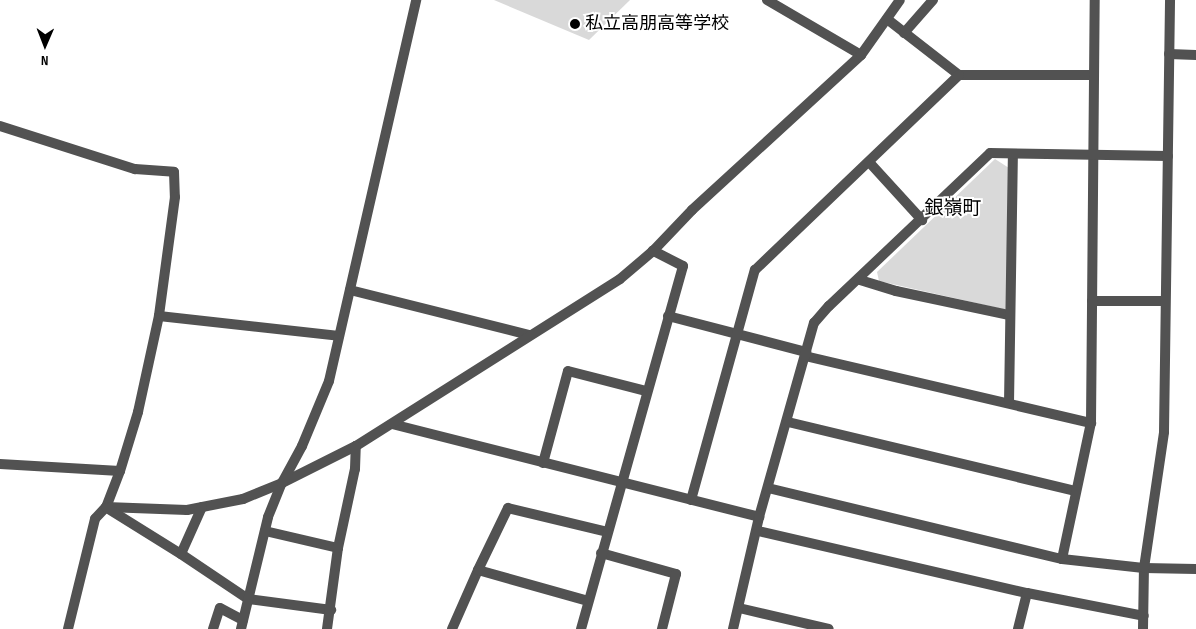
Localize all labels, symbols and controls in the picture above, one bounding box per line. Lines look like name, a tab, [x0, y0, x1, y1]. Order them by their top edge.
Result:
place label: 私立高朋高等学校	[585, 13, 729, 35]
marker: 私立高朋高等学校	[569, 18, 581, 30]
north arrow	[20, 20, 70, 70]
text: N	[41, 52, 49, 69]
district label: 銀嶺町	[925, 198, 981, 220]

